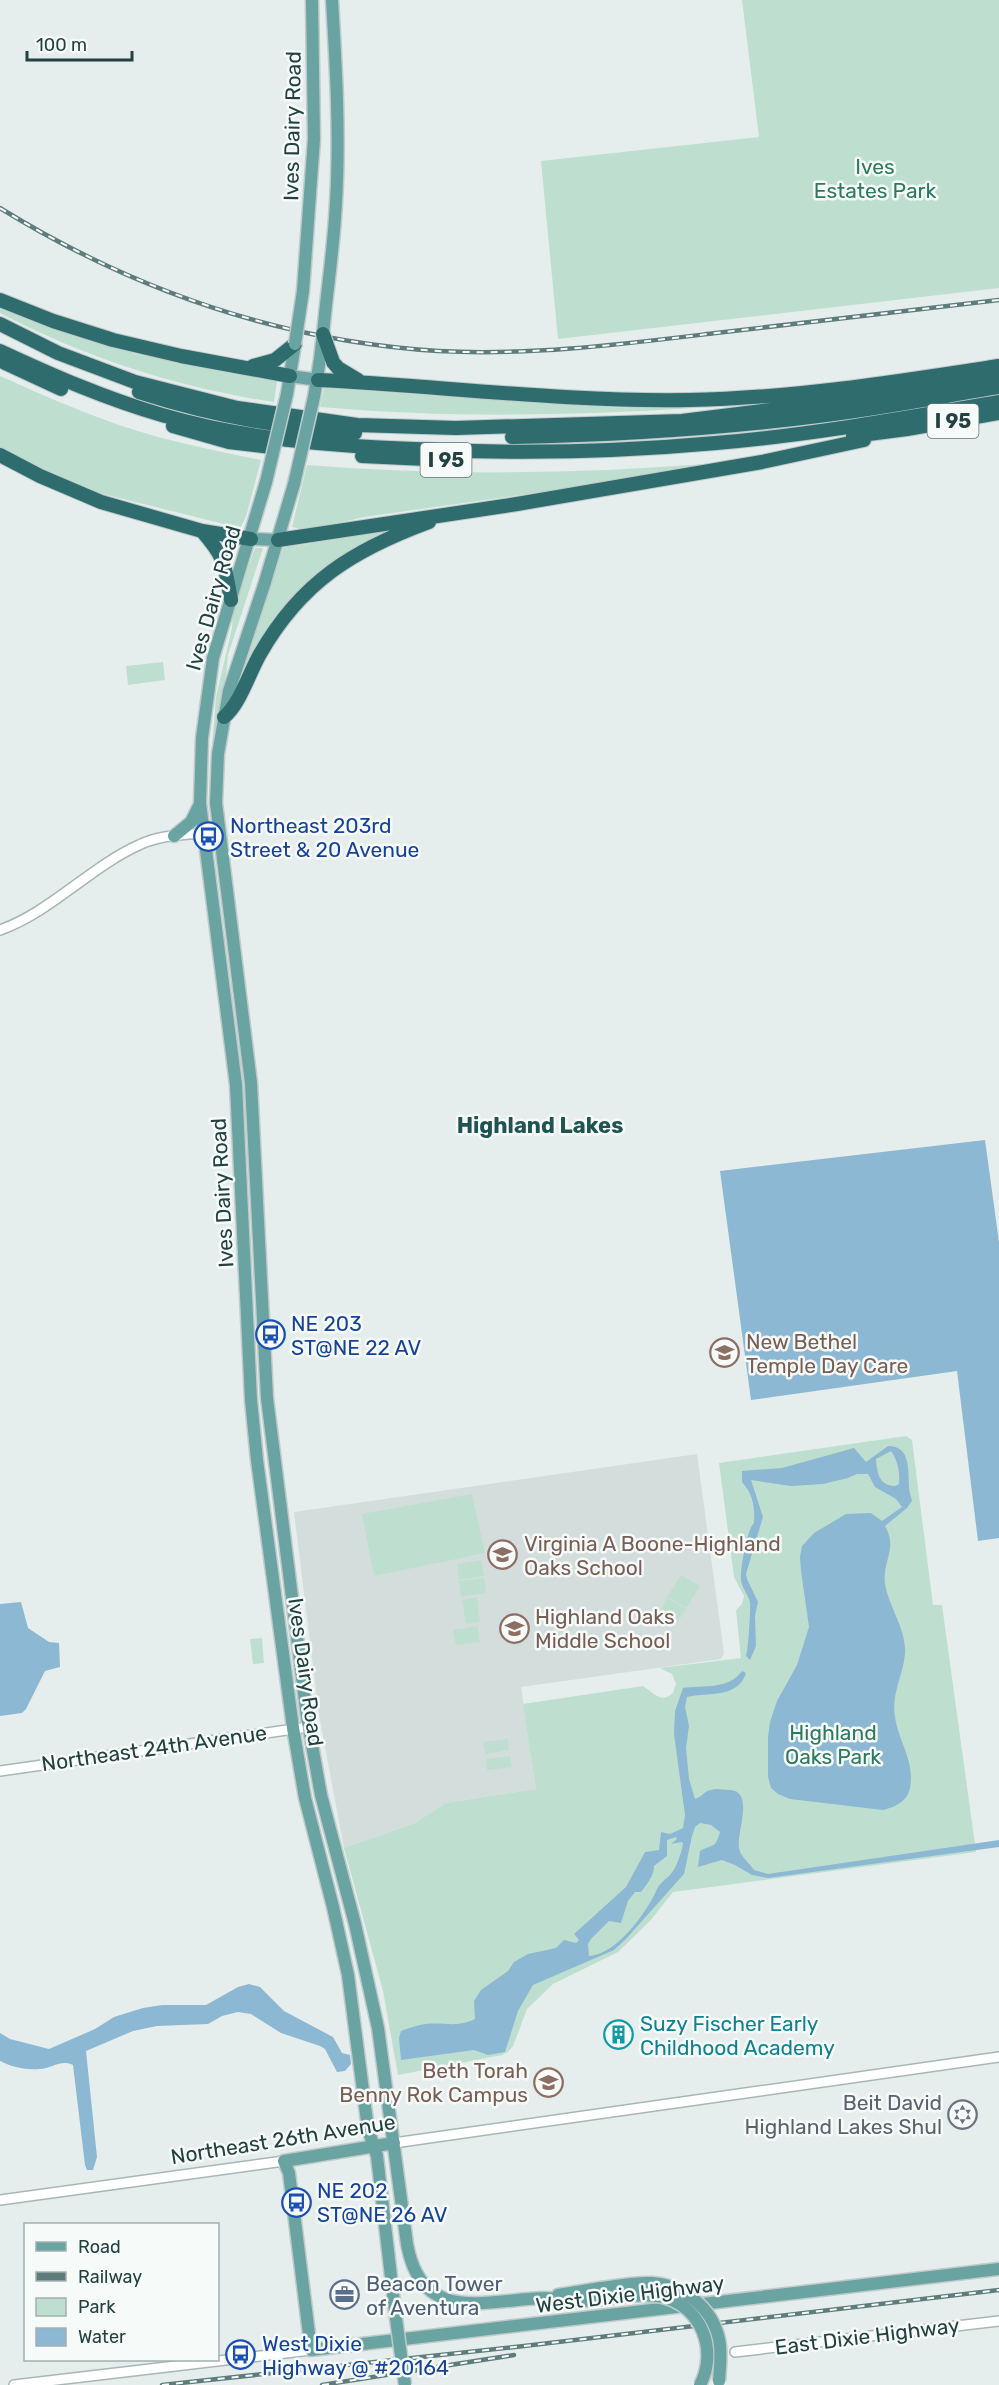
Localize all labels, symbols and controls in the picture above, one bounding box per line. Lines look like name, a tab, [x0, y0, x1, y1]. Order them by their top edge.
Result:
scale bar	[27, 24, 132, 62]
text: 100 m	[36, 34, 87, 56]
street label: Ives Dairy Road	[278, 51, 306, 201]
park label: Ives Estates Park	[814, 154, 936, 203]
road number: I 95	[928, 404, 978, 438]
road number: I 95	[420, 443, 472, 477]
street label: Ives Dairy Road	[180, 523, 246, 673]
place label: Northeast 203rd Street & 20 Avenue	[230, 813, 419, 862]
bus stop icon: Northeast 203rd Street & 20 Avenue	[193, 821, 225, 853]
district label: Highland Lakes	[457, 1112, 623, 1139]
street label: Ives Dairy Road	[206, 1118, 238, 1268]
place label: NE 203 ST@NE 22 AV	[291, 1311, 422, 1360]
bus stop icon: NE 203 ST@NE 22 AV	[254, 1319, 286, 1351]
place label: New Bethel Temple Day Care	[746, 1329, 908, 1378]
school or university icon: New Bethel Temple Day Care	[709, 1337, 741, 1369]
place label: Virginia A Boone-Highland Oaks School	[524, 1531, 781, 1580]
school or university icon: Virginia A Boone-Highland Oaks School	[487, 1539, 519, 1571]
street label: Ives Dairy Road	[283, 1596, 329, 1748]
place label: Highland Oaks Middle School	[535, 1604, 675, 1653]
school or university icon: Highland Oaks Middle School	[498, 1612, 530, 1644]
street label: Northeast 24th Avenue	[40, 1720, 268, 1776]
park label: Highland Oaks Park	[785, 1720, 881, 1769]
place label: Suzy Fischer Early Childhood Academy	[640, 2011, 835, 2060]
building icon: Suzy Fischer Early Childhood Academy	[603, 2019, 635, 2051]
place label: Beth Torah Benny Rok Campus	[339, 2058, 528, 2107]
school or university icon: Beth Torah Benny Rok Campus	[533, 2066, 565, 2098]
place label: Beit David Highland Lakes Shul	[745, 2090, 942, 2139]
synagogue icon: Beit David Highland Lakes Shul	[947, 2098, 979, 2130]
street label: Northeast 26th Avenue	[169, 2109, 397, 2169]
place label: NE 202 ST@NE 26 AV	[317, 2178, 448, 2227]
bus stop icon: NE 202 ST@NE 26 AV	[280, 2186, 312, 2218]
legend	[24, 2223, 219, 2361]
text: Road	[78, 2236, 121, 2258]
text: Railway	[78, 2266, 142, 2288]
street label: West Dixie Highway	[534, 2270, 726, 2318]
place label: Beacon Tower of Aventura	[366, 2271, 503, 2320]
office icon: Beacon Tower of Aventura	[329, 2279, 361, 2311]
text: Park	[78, 2296, 116, 2318]
street label: East Dixie Highway	[773, 2312, 961, 2360]
text: Water	[78, 2326, 126, 2348]
place label: West Dixie Highway @ #20164	[262, 2331, 449, 2380]
bus stop icon: West Dixie Highway @ #20164	[225, 2339, 257, 2371]

